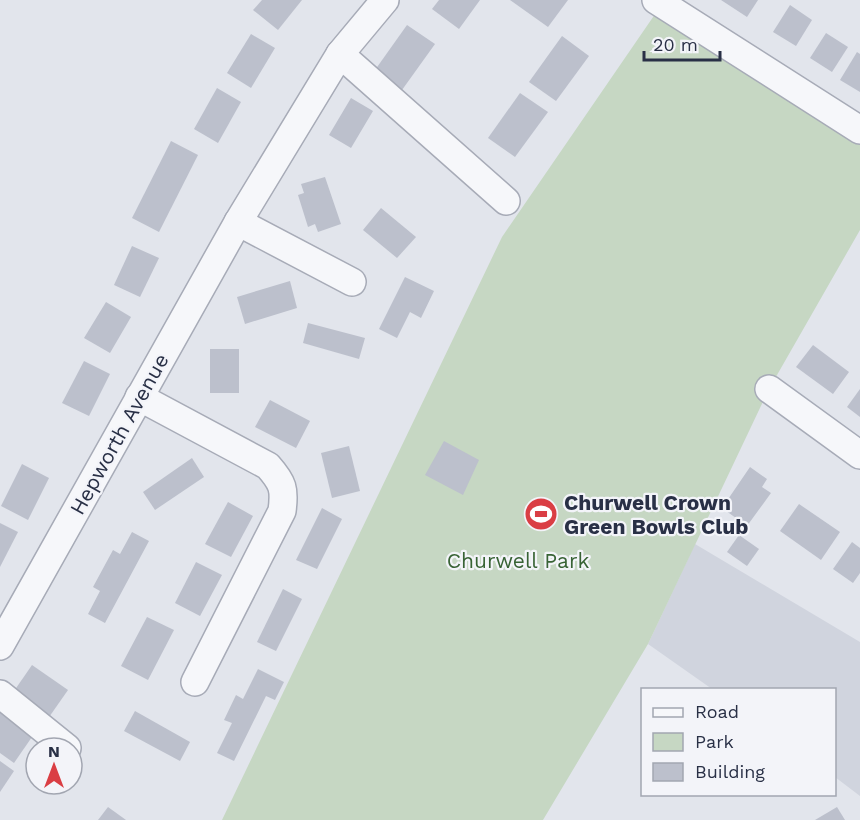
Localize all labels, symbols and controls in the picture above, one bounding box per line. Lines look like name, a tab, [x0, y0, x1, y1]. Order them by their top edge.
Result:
scale bar	[644, 24, 720, 62]
text: 20 m	[653, 34, 698, 55]
street label: Hepworth Avenue	[64, 349, 174, 519]
place label: Churwell Crown Green Bowls Club	[564, 490, 748, 539]
sports icon: Churwell Crown Green Bowls Club	[523, 496, 559, 532]
park label: Churwell Park	[447, 548, 589, 573]
legend	[641, 688, 836, 796]
text: Road	[695, 701, 739, 722]
text: Park	[695, 731, 734, 752]
north arrow	[24, 736, 84, 796]
text: N	[48, 742, 60, 761]
text: Building	[695, 761, 765, 782]

